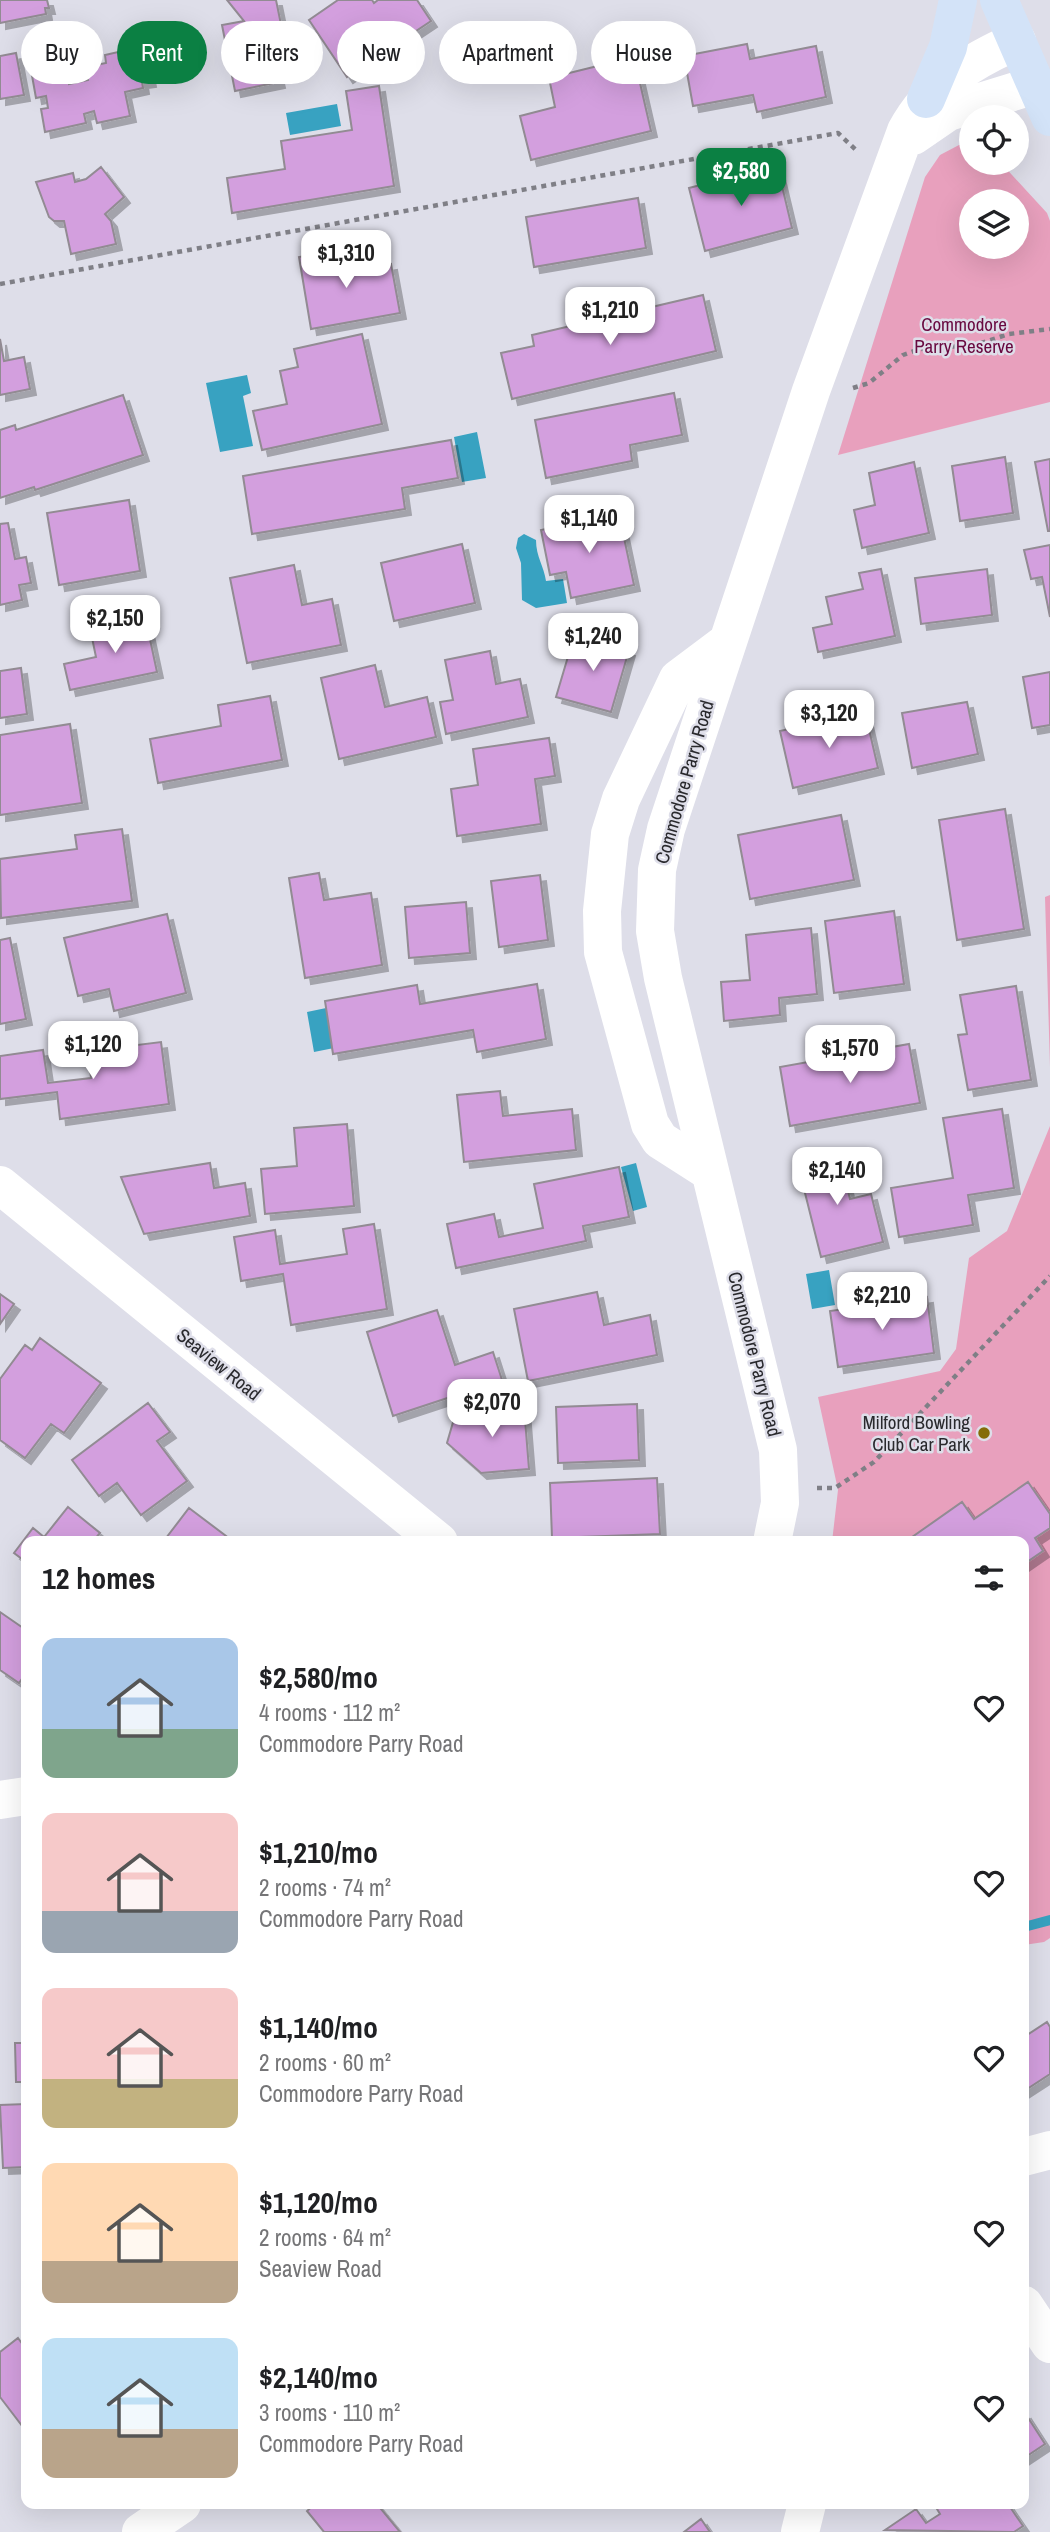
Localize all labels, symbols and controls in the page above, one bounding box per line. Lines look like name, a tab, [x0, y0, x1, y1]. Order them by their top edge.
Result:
chip: Buy	[21, 21, 103, 84]
chip: Rent	[117, 21, 207, 84]
chip: Filters	[221, 21, 323, 84]
chip: New	[337, 21, 425, 84]
chip: Apartment	[439, 21, 577, 84]
chip: House	[591, 21, 696, 84]
map controls	[959, 105, 1029, 259]
button: locate	[959, 105, 1029, 175]
pin: $2,580	[684, 148, 798, 208]
text: $2,580	[712, 155, 770, 186]
button: layers	[959, 189, 1029, 259]
pin: $1,310	[289, 230, 403, 290]
text: $1,310	[317, 237, 375, 268]
pin: $1,210	[553, 288, 667, 347]
text: $1,210	[581, 294, 639, 325]
park label: Commodore Parry Reserve	[914, 311, 1014, 359]
pin: $1,140	[532, 496, 646, 555]
text: $1,140	[560, 502, 618, 533]
pin: $2,150	[58, 596, 172, 655]
text: $2,150	[86, 602, 144, 633]
pin: $1,240	[536, 614, 650, 673]
text: $1,240	[564, 620, 622, 651]
pin: $3,120	[772, 690, 886, 750]
street label: Commodore Parry Road	[648, 697, 720, 867]
text: $3,120	[800, 697, 858, 728]
pin: $1,120	[36, 1021, 150, 1081]
pin: $1,570	[793, 1026, 907, 1085]
text: $1,120	[64, 1028, 122, 1059]
text: $1,570	[821, 1032, 879, 1063]
pin: $2,140	[780, 1148, 894, 1207]
text: $2,140	[808, 1154, 866, 1185]
street label: Commodore Parry Road	[722, 1269, 788, 1439]
pin: $2,210	[825, 1272, 939, 1332]
text: $2,210	[853, 1279, 911, 1310]
street label: Seaview Road	[171, 1322, 267, 1406]
pin: $2,070	[435, 1380, 549, 1439]
text: $2,070	[463, 1386, 521, 1417]
place label: Milford Bowling Club Car Park	[863, 1409, 970, 1457]
marker: Milford Bowling Club Car Park	[976, 1425, 992, 1441]
text: 12 homes	[42, 1558, 156, 1598]
icon: filters	[970, 1559, 1008, 1597]
text: $2,580/mo	[259, 1657, 378, 1697]
icon: home	[98, 1666, 182, 1750]
icon: heart	[970, 1689, 1008, 1727]
text: 4 rooms · 112 m²	[259, 1697, 400, 1728]
text: Commodore Parry Road	[259, 1728, 463, 1759]
text: $1,210/mo	[259, 1832, 378, 1872]
icon: home	[98, 1841, 182, 1925]
icon: heart	[970, 1864, 1008, 1902]
text: 2 rooms · 74 m²	[259, 1872, 391, 1903]
text: Commodore Parry Road	[259, 1903, 463, 1934]
text: $1,140/mo	[259, 2007, 378, 2047]
icon: home	[98, 2016, 182, 2100]
icon: heart	[970, 2039, 1008, 2077]
text: 2 rooms · 60 m²	[259, 2047, 391, 2078]
text: Commodore Parry Road	[259, 2078, 463, 2109]
text: $1,120/mo	[259, 2182, 378, 2222]
icon: home	[98, 2191, 182, 2275]
icon: heart	[970, 2214, 1008, 2252]
text: 2 rooms · 64 m²	[259, 2222, 391, 2253]
text: Seaview Road	[259, 2253, 382, 2284]
text: $2,140/mo	[259, 2357, 378, 2397]
icon: home	[98, 2366, 182, 2450]
icon: heart	[970, 2389, 1008, 2427]
text: 3 rooms · 110 m²	[259, 2397, 400, 2428]
text: Commodore Parry Road	[259, 2428, 463, 2459]

